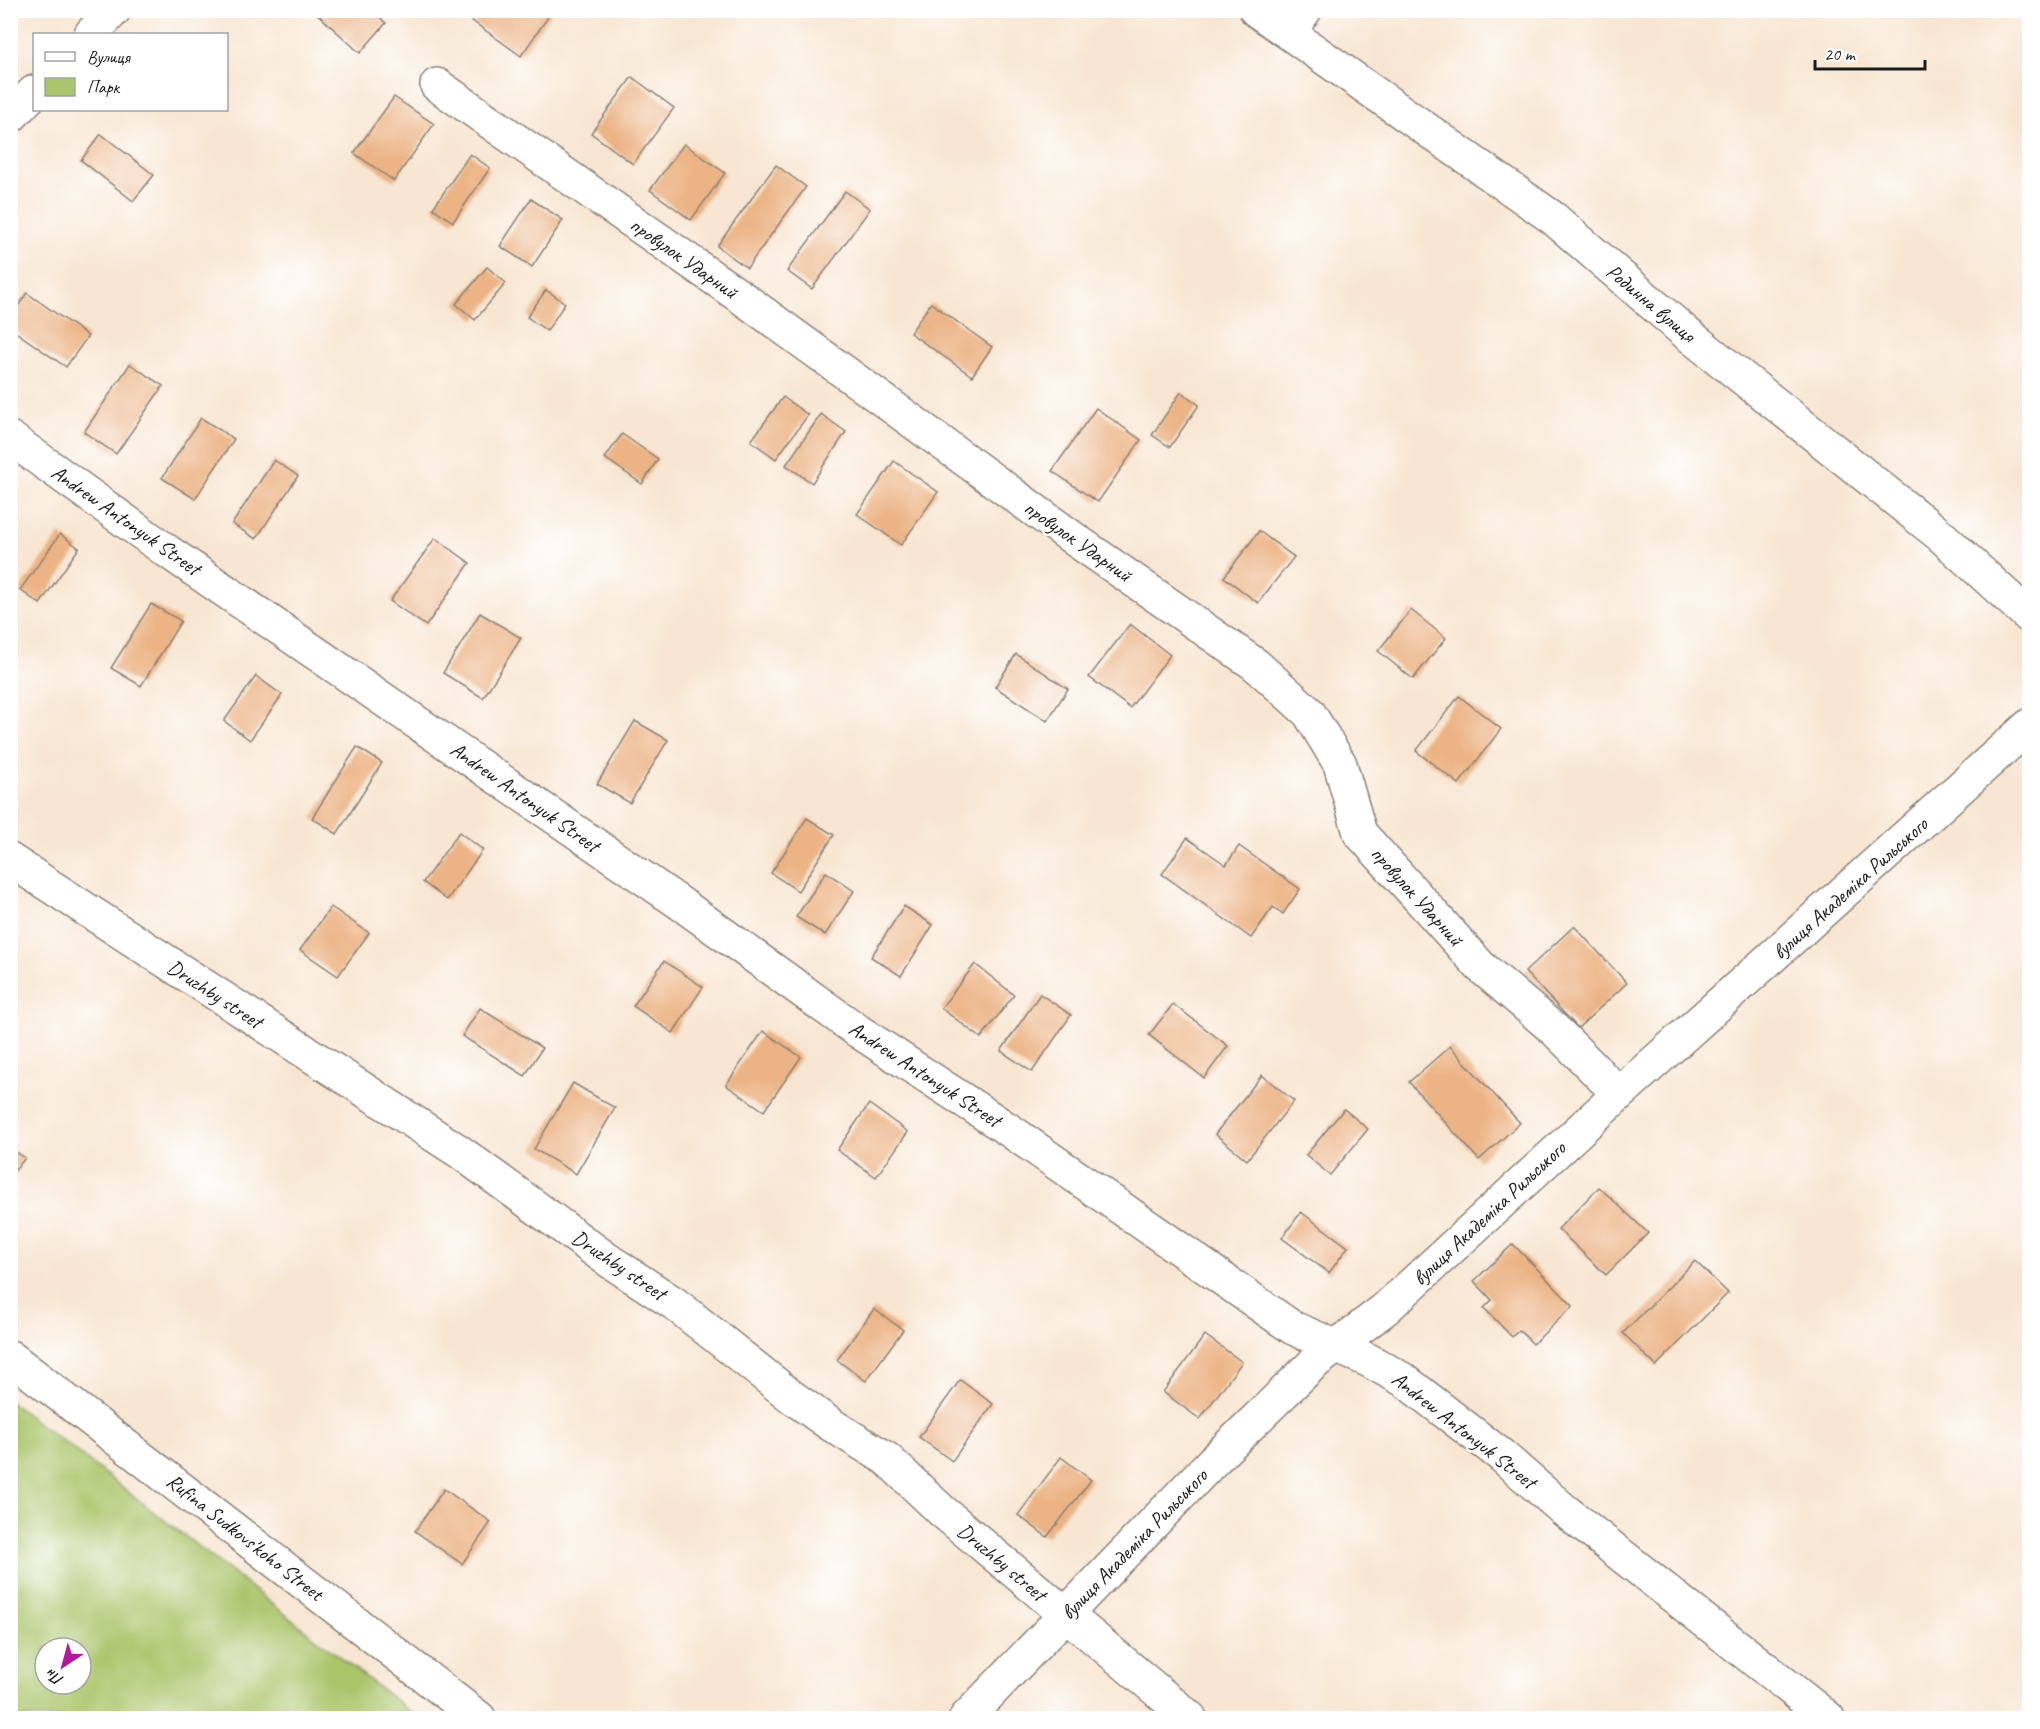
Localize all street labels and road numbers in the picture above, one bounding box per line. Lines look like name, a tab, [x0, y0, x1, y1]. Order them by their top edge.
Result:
street label: провулок Ударний	[625, 211, 744, 305]
street label: Родинна вулиця	[1601, 258, 1702, 349]
street label: Andrew Antonyuk Street	[47, 459, 208, 583]
street label: провулок Ударний	[1019, 494, 1138, 588]
street label: Andrew Antonyuk Street	[446, 736, 607, 860]
street label: вулиця Академіка Рильського	[1767, 810, 1934, 965]
street label: провулок Ударний	[1365, 841, 1470, 952]
street label: Druzhby street	[163, 954, 270, 1036]
street label: Andrew Antonyuk Street	[844, 1015, 1008, 1134]
street label: вулиця Академіка Рильського	[1407, 1134, 1572, 1291]
street label: Druzhby street	[567, 1224, 673, 1308]
street label: Andrew Antonyuk Street	[1387, 1366, 1544, 1496]
street label: вулиця Академіка Рильського	[1055, 1462, 1214, 1625]
street label: Rufina Sudkovs'koho Street	[161, 1468, 330, 1607]
street label: Druzhby street	[952, 1517, 1054, 1608]

